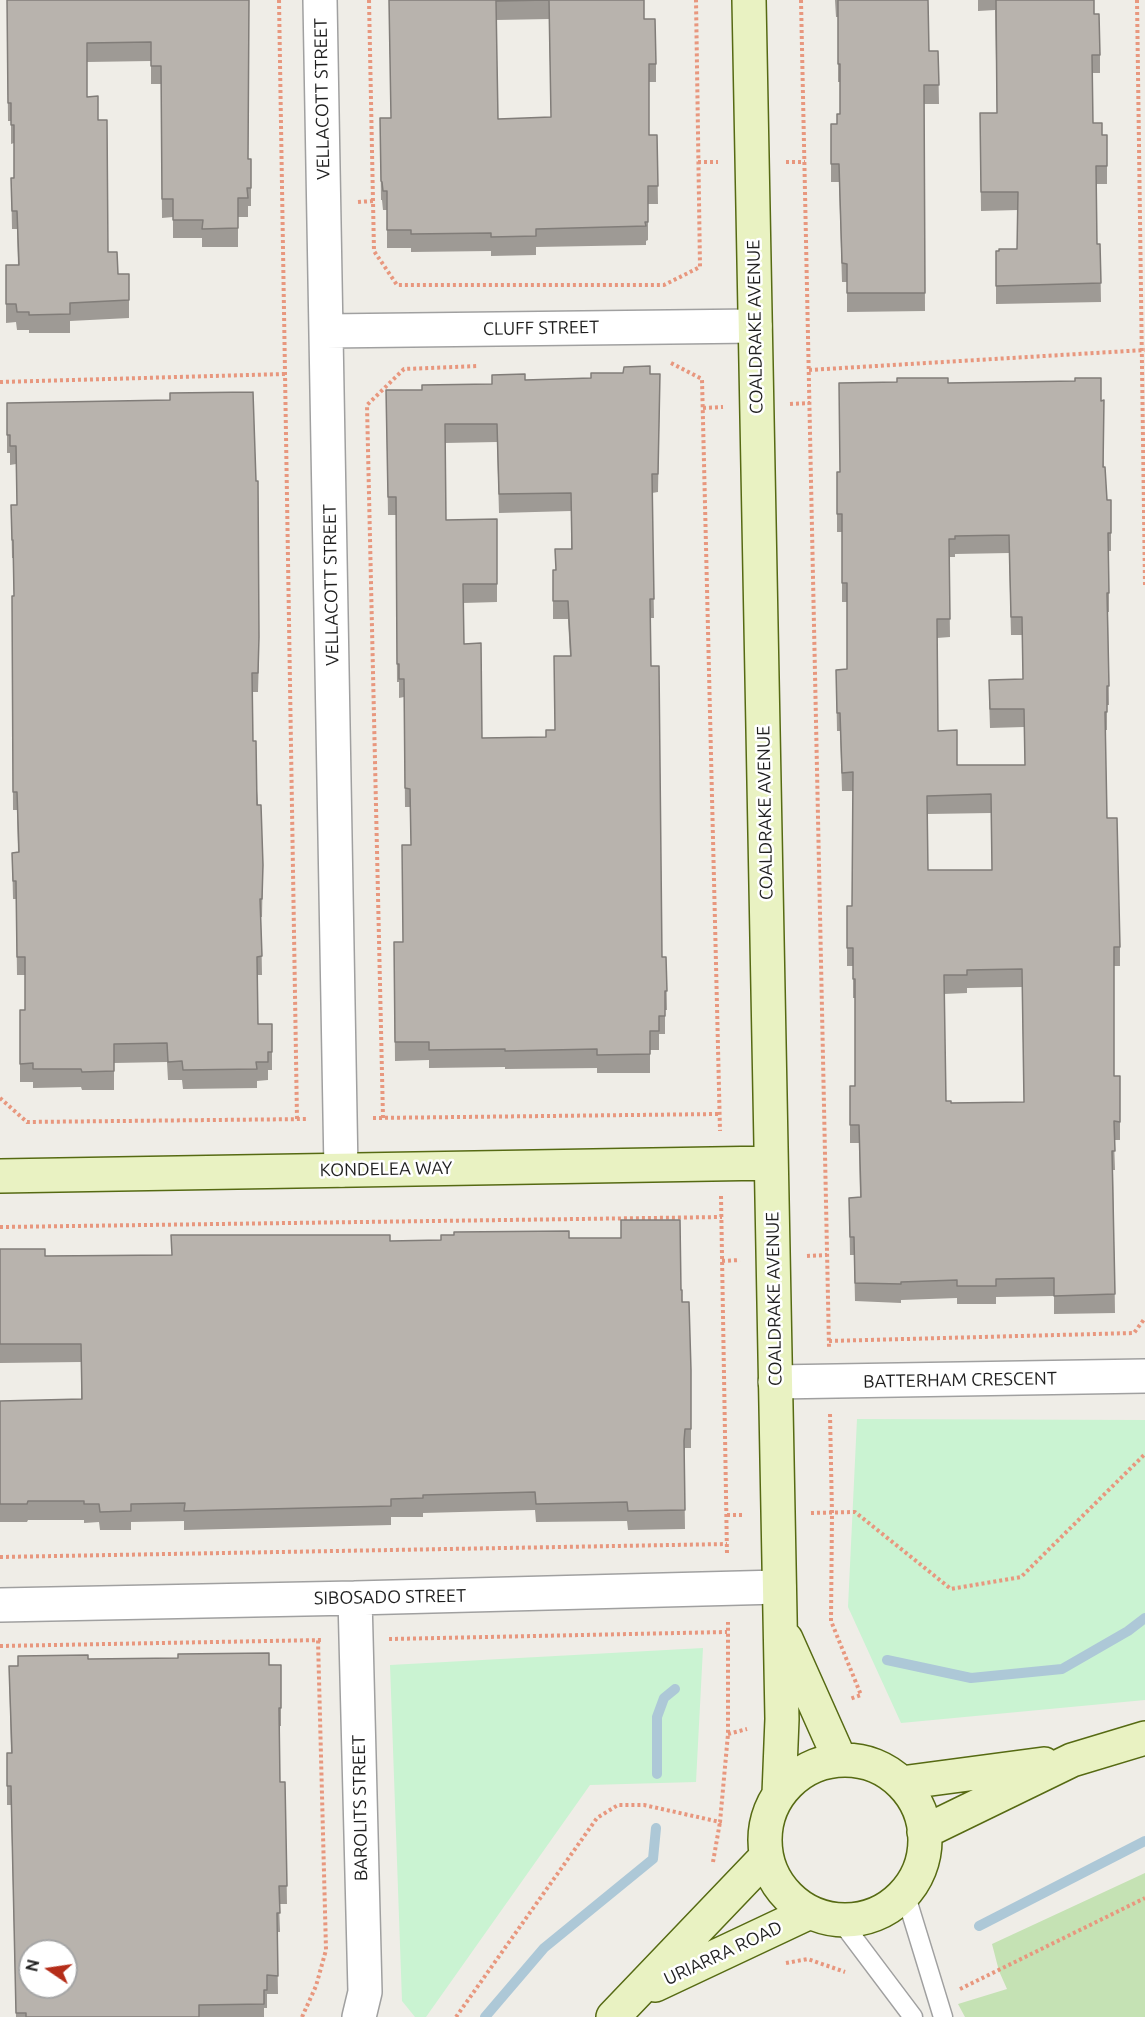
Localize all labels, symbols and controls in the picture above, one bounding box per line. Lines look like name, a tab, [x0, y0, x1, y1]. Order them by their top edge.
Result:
street label: VELLACOTT STREET	[310, 18, 334, 180]
street label: COALDRAKE AVENUE	[743, 240, 767, 414]
street label: CLUFF STREET	[483, 316, 599, 340]
street label: VELLACOTT STREET	[319, 504, 343, 666]
street label: COALDRAKE AVENUE	[753, 726, 777, 900]
street label: KONDELEA WAY	[319, 1157, 453, 1181]
street label: COALDRAKE AVENUE	[762, 1212, 786, 1386]
street label: BATTERHAM CRESCENT	[863, 1368, 1057, 1392]
street label: SIBOSADO STREET	[314, 1585, 466, 1609]
street label: BAROLITS STREET	[348, 1735, 372, 1881]
street label: URIARRA ROAD	[660, 1916, 786, 1990]
north arrow	[18, 1939, 78, 1999]
text: N	[22, 1958, 43, 1973]

